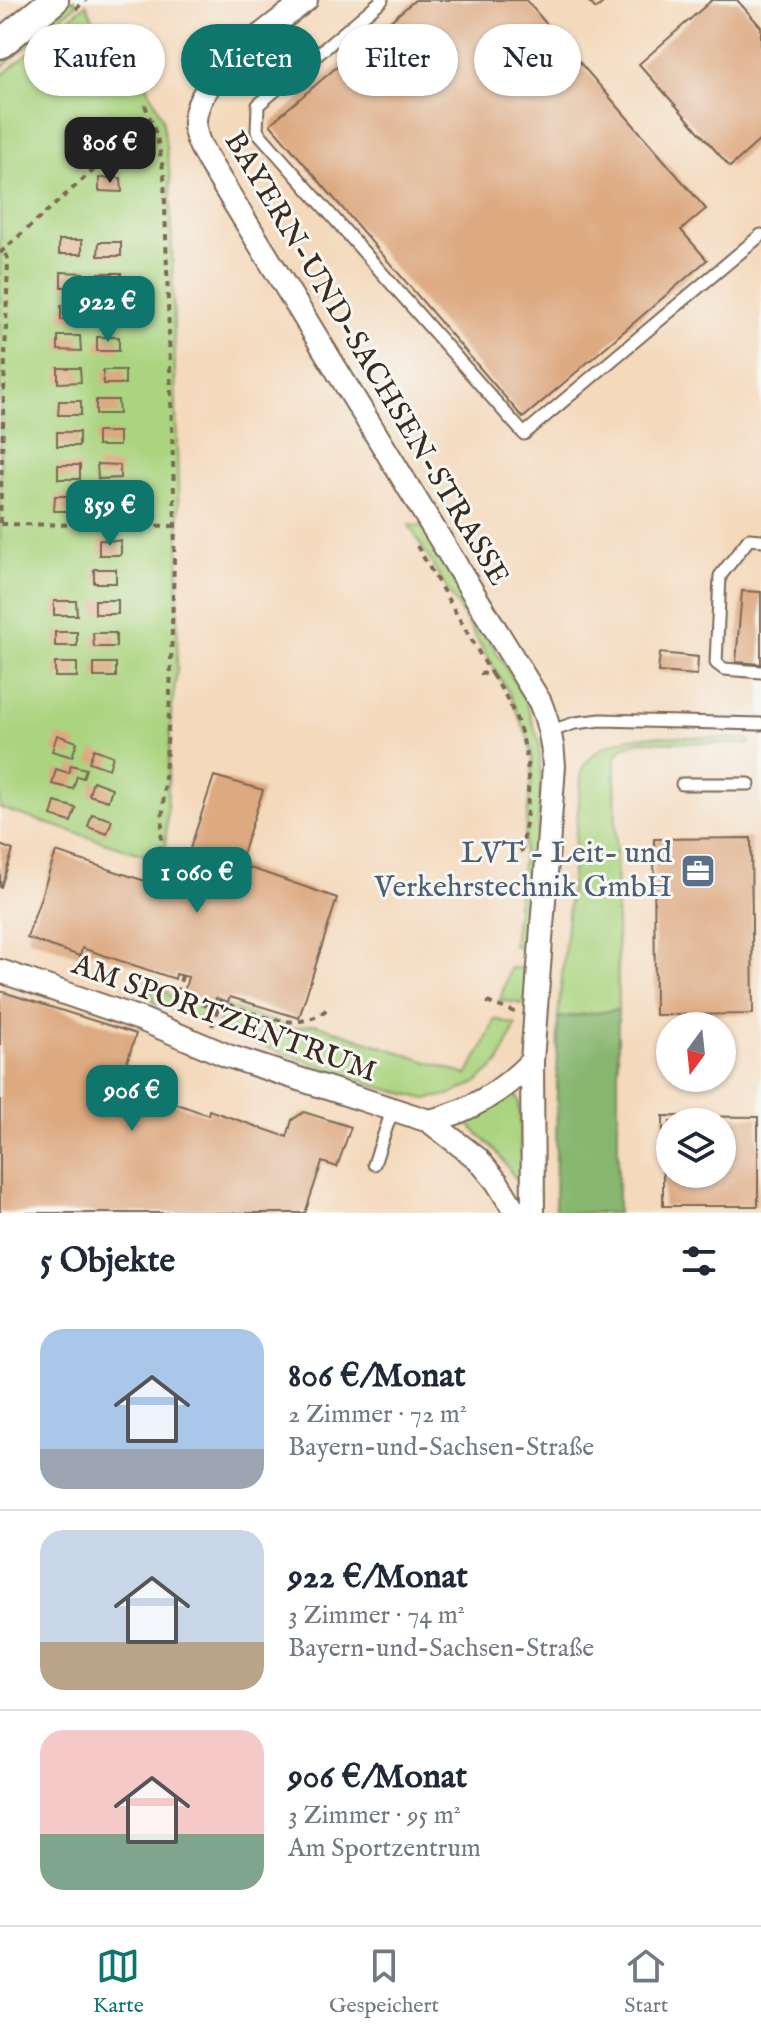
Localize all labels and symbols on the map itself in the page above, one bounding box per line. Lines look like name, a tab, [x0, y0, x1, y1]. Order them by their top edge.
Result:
pin: 806 €	[54, 117, 166, 185]
street label: BAYERN-UND-SACHSEN-STRASSE	[215, 125, 517, 593]
pin: 922 €	[52, 276, 164, 344]
pin: 859 €	[54, 480, 166, 548]
place label: LVT - Leit- und Verkehrstechnik GmbH	[373, 835, 673, 907]
pin: 1 060 €	[123, 847, 271, 915]
office icon: LVT - Leit- und Verkehrstechnik GmbH	[679, 852, 717, 890]
street label: AM SPORTZENTRUM	[66, 946, 381, 1092]
north arrow	[656, 1012, 736, 1092]
pin: 906 €	[76, 1065, 188, 1133]

